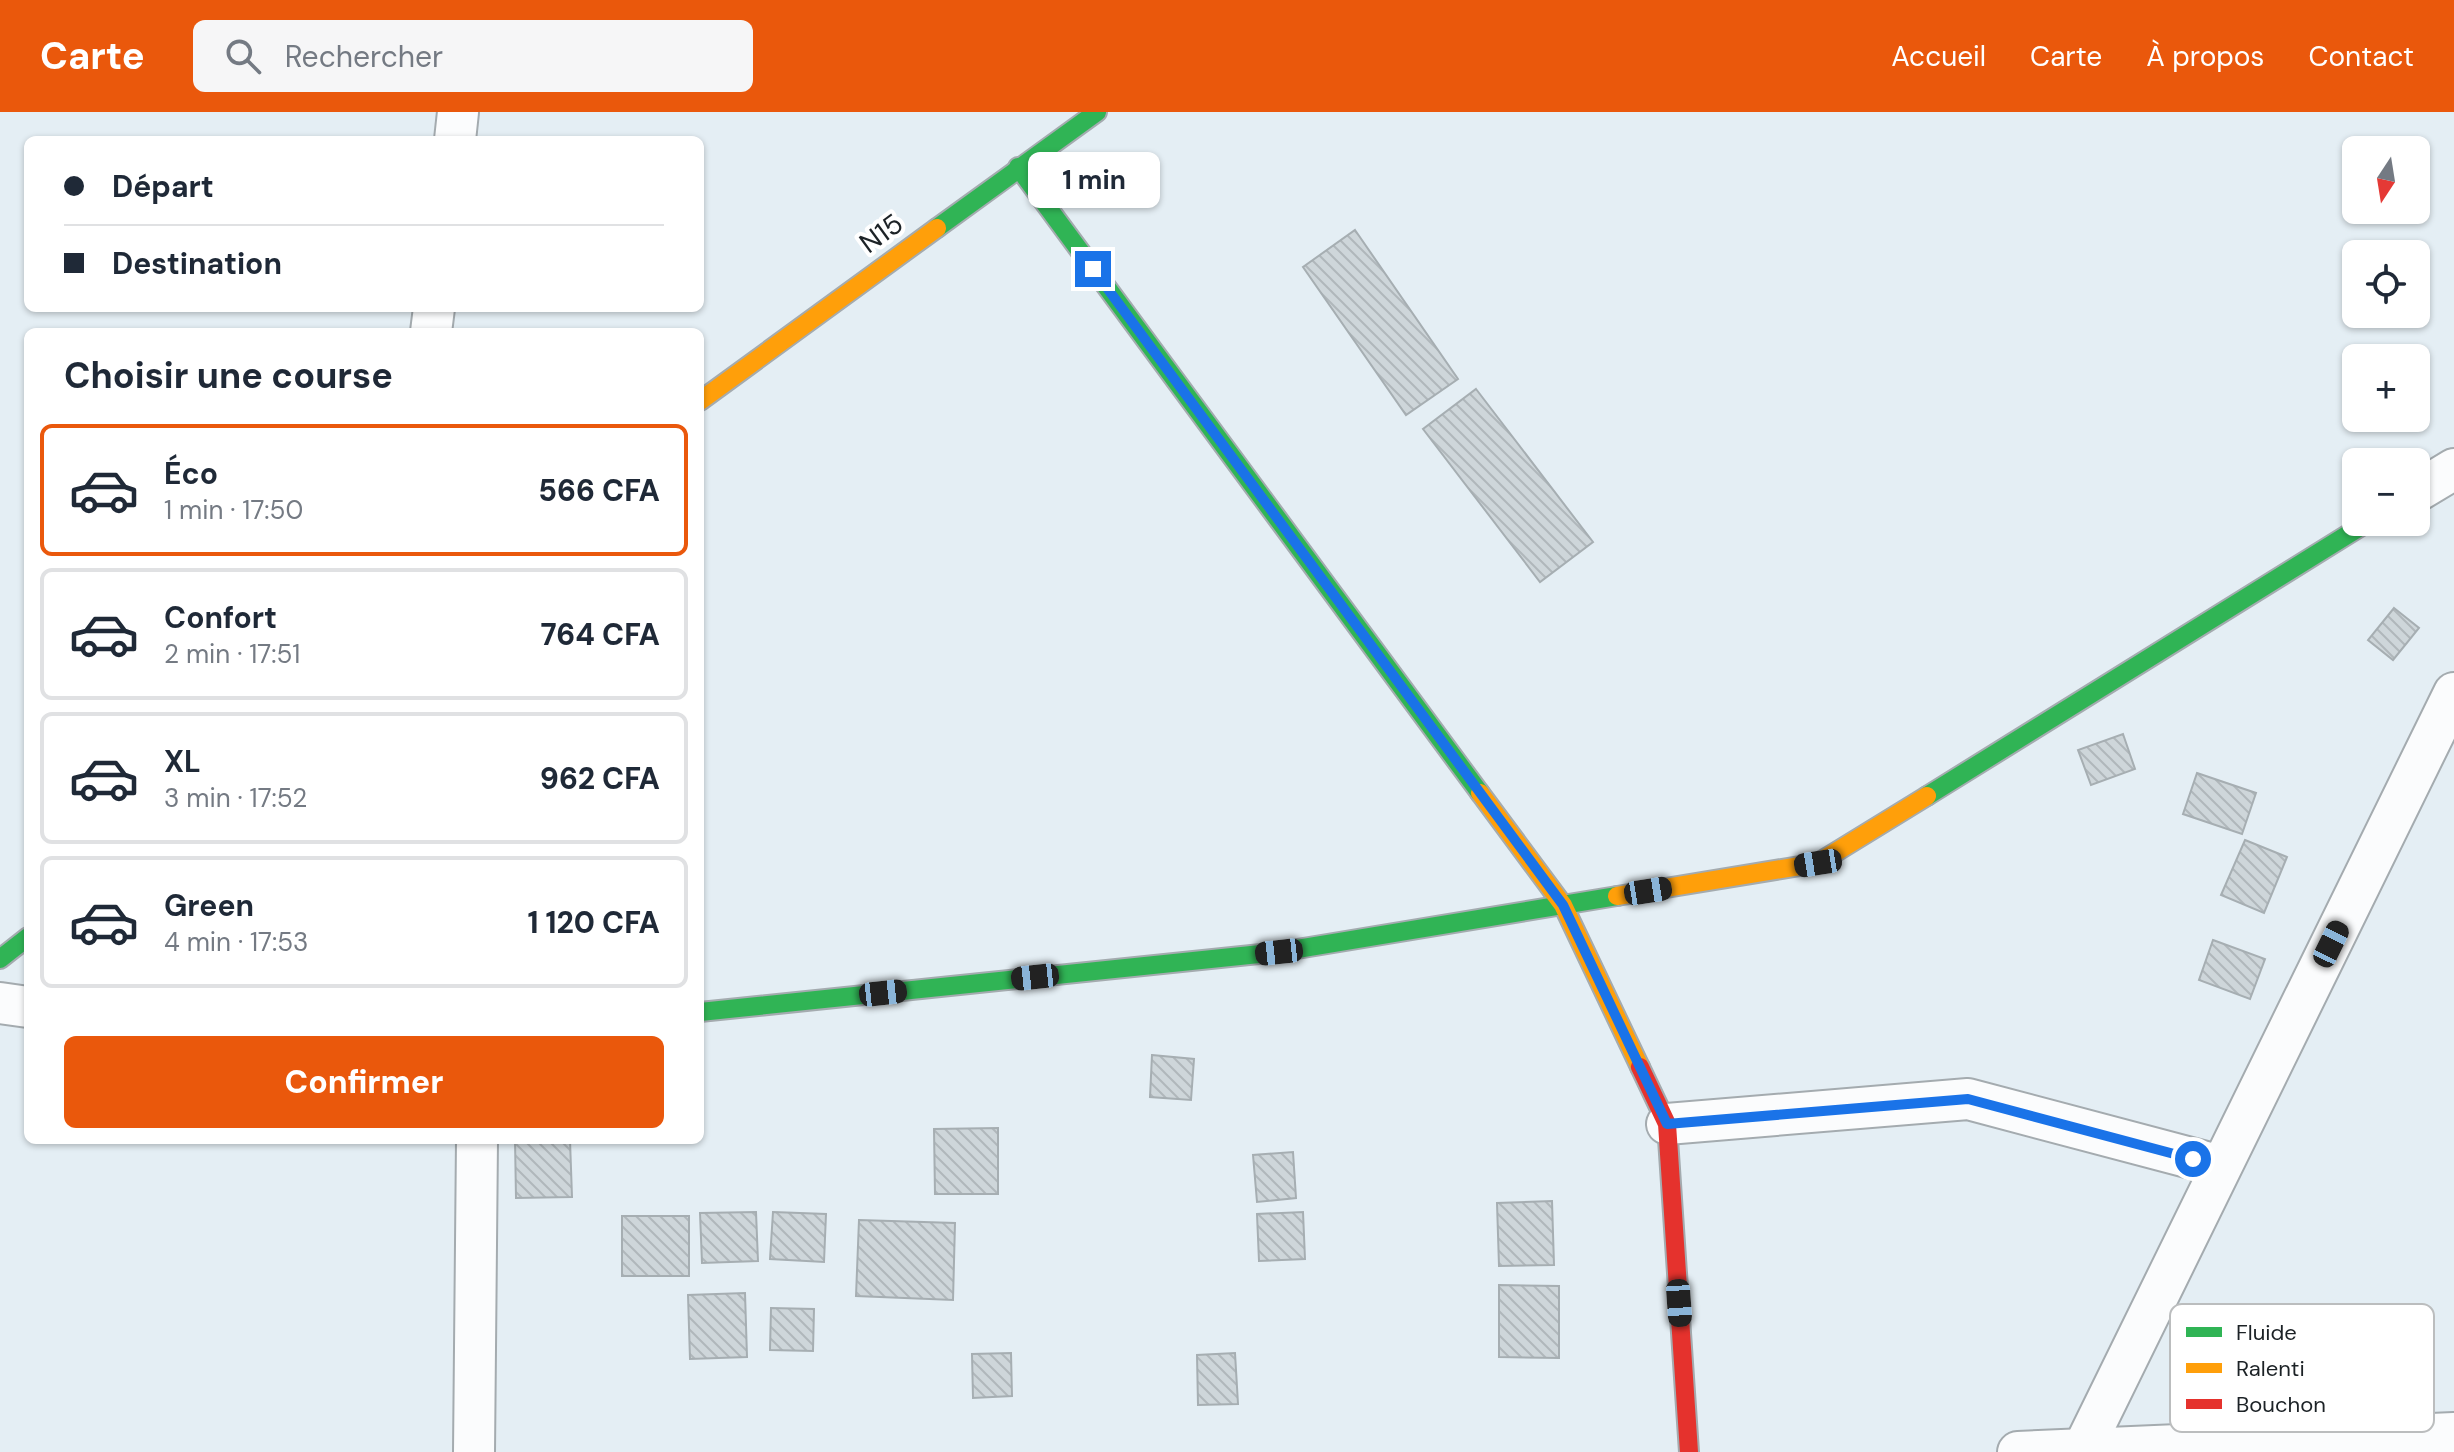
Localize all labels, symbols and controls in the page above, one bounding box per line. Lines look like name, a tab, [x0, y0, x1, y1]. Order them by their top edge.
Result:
search box	[193, 20, 753, 92]
text: Carte	[40, 31, 145, 81]
icon: search	[221, 34, 265, 78]
text: Rechercher	[285, 37, 443, 76]
text: Accueil	[1891, 38, 1986, 75]
text: Carte	[2030, 38, 2102, 75]
text: À propos	[2146, 38, 2264, 75]
text: Contact	[2308, 38, 2414, 75]
north arrow	[2342, 136, 2430, 224]
map controls	[2342, 136, 2430, 536]
callout: 1 min	[1027, 153, 1159, 209]
text: 1 min	[1062, 163, 1126, 197]
text: Départ	[112, 167, 214, 206]
street label: N15	[852, 205, 910, 262]
button: locate	[2342, 240, 2430, 328]
text: Destination	[112, 244, 282, 283]
route end	[1075, 251, 1111, 287]
button: +	[2342, 344, 2430, 432]
text: Choisir une course	[64, 352, 393, 399]
button: −	[2342, 448, 2430, 536]
icon: car	[68, 454, 140, 526]
text: Éco	[164, 454, 218, 493]
text: 566 CFA	[538, 471, 660, 510]
text: 1 min · 17:50	[164, 493, 303, 527]
icon: car	[68, 598, 140, 670]
text: Confort	[164, 598, 277, 637]
text: 764 CFA	[540, 615, 660, 654]
text: 2 min · 17:51	[164, 637, 300, 671]
icon: car	[68, 742, 140, 814]
text: XL	[164, 742, 201, 781]
text: 962 CFA	[540, 759, 660, 798]
text: 3 min · 17:52	[164, 781, 307, 815]
car	[1792, 847, 1844, 879]
car	[1622, 875, 1674, 907]
icon: car	[68, 886, 140, 958]
text: Green	[164, 886, 254, 925]
text: 1 120 CFA	[528, 903, 660, 942]
car	[2310, 917, 2352, 971]
text: 4 min · 17:53	[164, 925, 308, 959]
car	[1254, 938, 1304, 966]
car	[1010, 963, 1060, 991]
car	[858, 979, 908, 1007]
button: Confirmer	[64, 1036, 664, 1128]
route start	[2175, 1141, 2211, 1177]
car	[1665, 1278, 1693, 1328]
legend	[2170, 1304, 2434, 1432]
text: Fluide	[2236, 1318, 2297, 1347]
text: Ralenti	[2236, 1354, 2305, 1383]
text: Bouchon	[2236, 1390, 2326, 1419]

